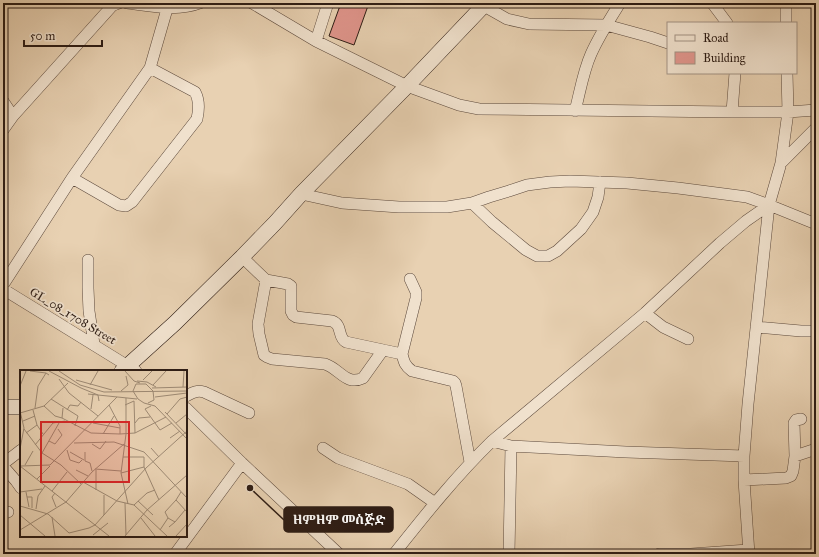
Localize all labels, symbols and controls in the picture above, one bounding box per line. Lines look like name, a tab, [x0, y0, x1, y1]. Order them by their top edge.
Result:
scale bar	[24, 22, 102, 48]
legend	[667, 22, 797, 74]
text: 50 m	[30, 29, 55, 43]
text: Road	[703, 31, 729, 45]
text: Building	[703, 51, 746, 66]
street label: GL_08_1708 Street	[27, 285, 119, 348]
inset map	[20, 370, 187, 537]
callout: ዘምዘም መስጅድ	[284, 507, 393, 532]
text: ዘምዘም መስጅድ	[293, 512, 386, 528]

